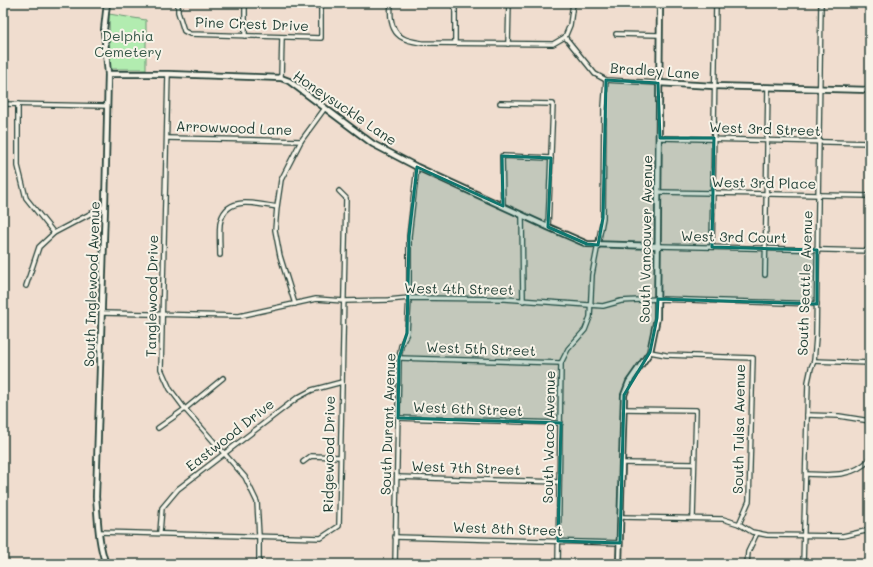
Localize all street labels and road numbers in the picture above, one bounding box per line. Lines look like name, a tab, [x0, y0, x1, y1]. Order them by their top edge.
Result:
street label: Pine Crest Drive	[195, 12, 309, 35]
street label: Bradley Lane	[610, 58, 700, 83]
street label: Honeysuckle Lane	[290, 66, 401, 149]
street label: Arrowwood Lane	[176, 116, 292, 139]
street label: West 3rd Street	[709, 117, 821, 140]
street label: South Vancouver Avenue	[635, 155, 656, 323]
street label: West 3rd Place	[712, 172, 817, 193]
street label: South Inglewood Avenue	[79, 201, 104, 367]
street label: South Seattle Avenue	[792, 210, 817, 356]
street label: West 3rd Court	[681, 226, 787, 247]
street label: Tanglewood Drive	[141, 235, 162, 357]
street label: West 4th Street	[404, 278, 514, 299]
street label: West 5th Street	[426, 337, 536, 360]
street label: South Durant Avenue	[376, 353, 399, 495]
street label: South Tulsa Avenue	[728, 364, 749, 494]
street label: South Waco Avenue	[538, 370, 559, 504]
street label: Eastwood Drive	[181, 394, 278, 475]
street label: Ridgewood Drive	[318, 395, 339, 513]
street label: West 6th Street	[413, 397, 523, 420]
street label: West 7th Street	[411, 456, 521, 479]
street label: West 8th Street	[453, 517, 563, 540]

